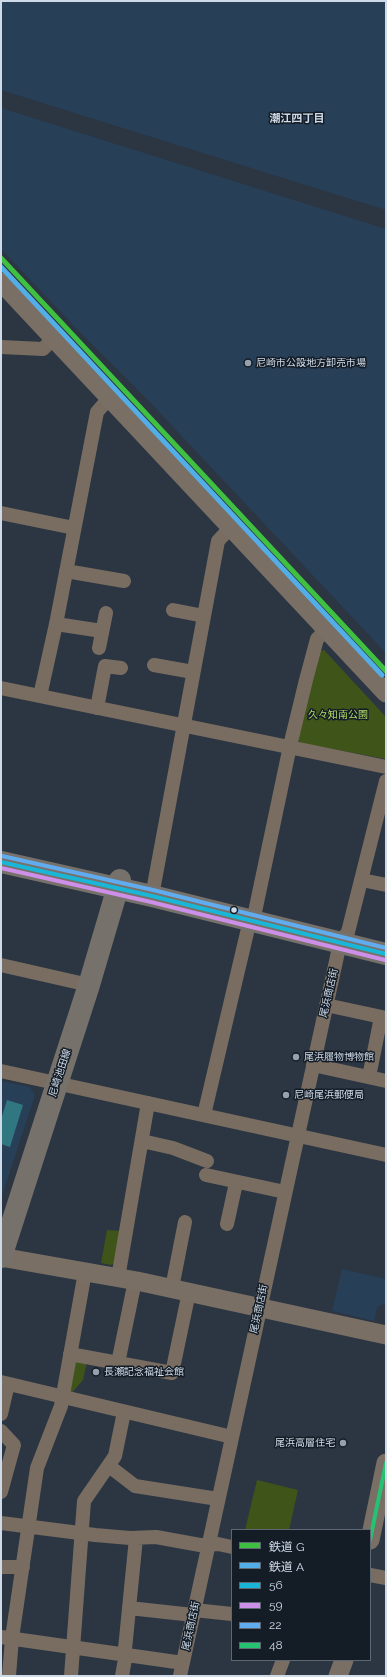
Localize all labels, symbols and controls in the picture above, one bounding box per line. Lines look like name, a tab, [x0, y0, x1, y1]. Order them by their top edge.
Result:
district label: 潮江四丁目	[270, 112, 324, 126]
place label: 尼崎市公設地方卸売市場	[256, 357, 366, 369]
marker: 尼崎市公設地方卸売市場	[243, 358, 253, 368]
park label: 久々知南公園	[308, 709, 368, 721]
unlabelled marker	[229, 905, 239, 915]
street label: 尾浜商店街	[318, 967, 340, 1019]
street label: 尼崎池田線	[47, 1047, 73, 1099]
place label: 尾浜履物博物館	[304, 1051, 374, 1063]
marker: 尾浜履物博物館	[291, 1052, 301, 1062]
place label: 尼崎尾浜郵便局	[294, 1089, 364, 1101]
marker: 尼崎尾浜郵便局	[281, 1090, 291, 1100]
street label: 尾浜商店街	[248, 1283, 270, 1335]
place label: 長瀬記念福祉会館	[104, 1366, 184, 1378]
marker: 長瀬記念福祉会館	[91, 1367, 101, 1377]
place label: 尾浜高層住宅	[275, 1437, 335, 1449]
marker: 尾浜高層住宅	[338, 1438, 348, 1448]
legend	[231, 1529, 371, 1661]
text: 鉄道 G	[269, 1540, 305, 1554]
text: 鉄道 A	[269, 1560, 304, 1574]
text: 56	[269, 1578, 283, 1592]
text: 59	[269, 1598, 283, 1612]
street label: 尾浜商店街	[180, 1600, 202, 1652]
text: 22	[269, 1618, 282, 1632]
text: 48	[269, 1638, 283, 1652]

